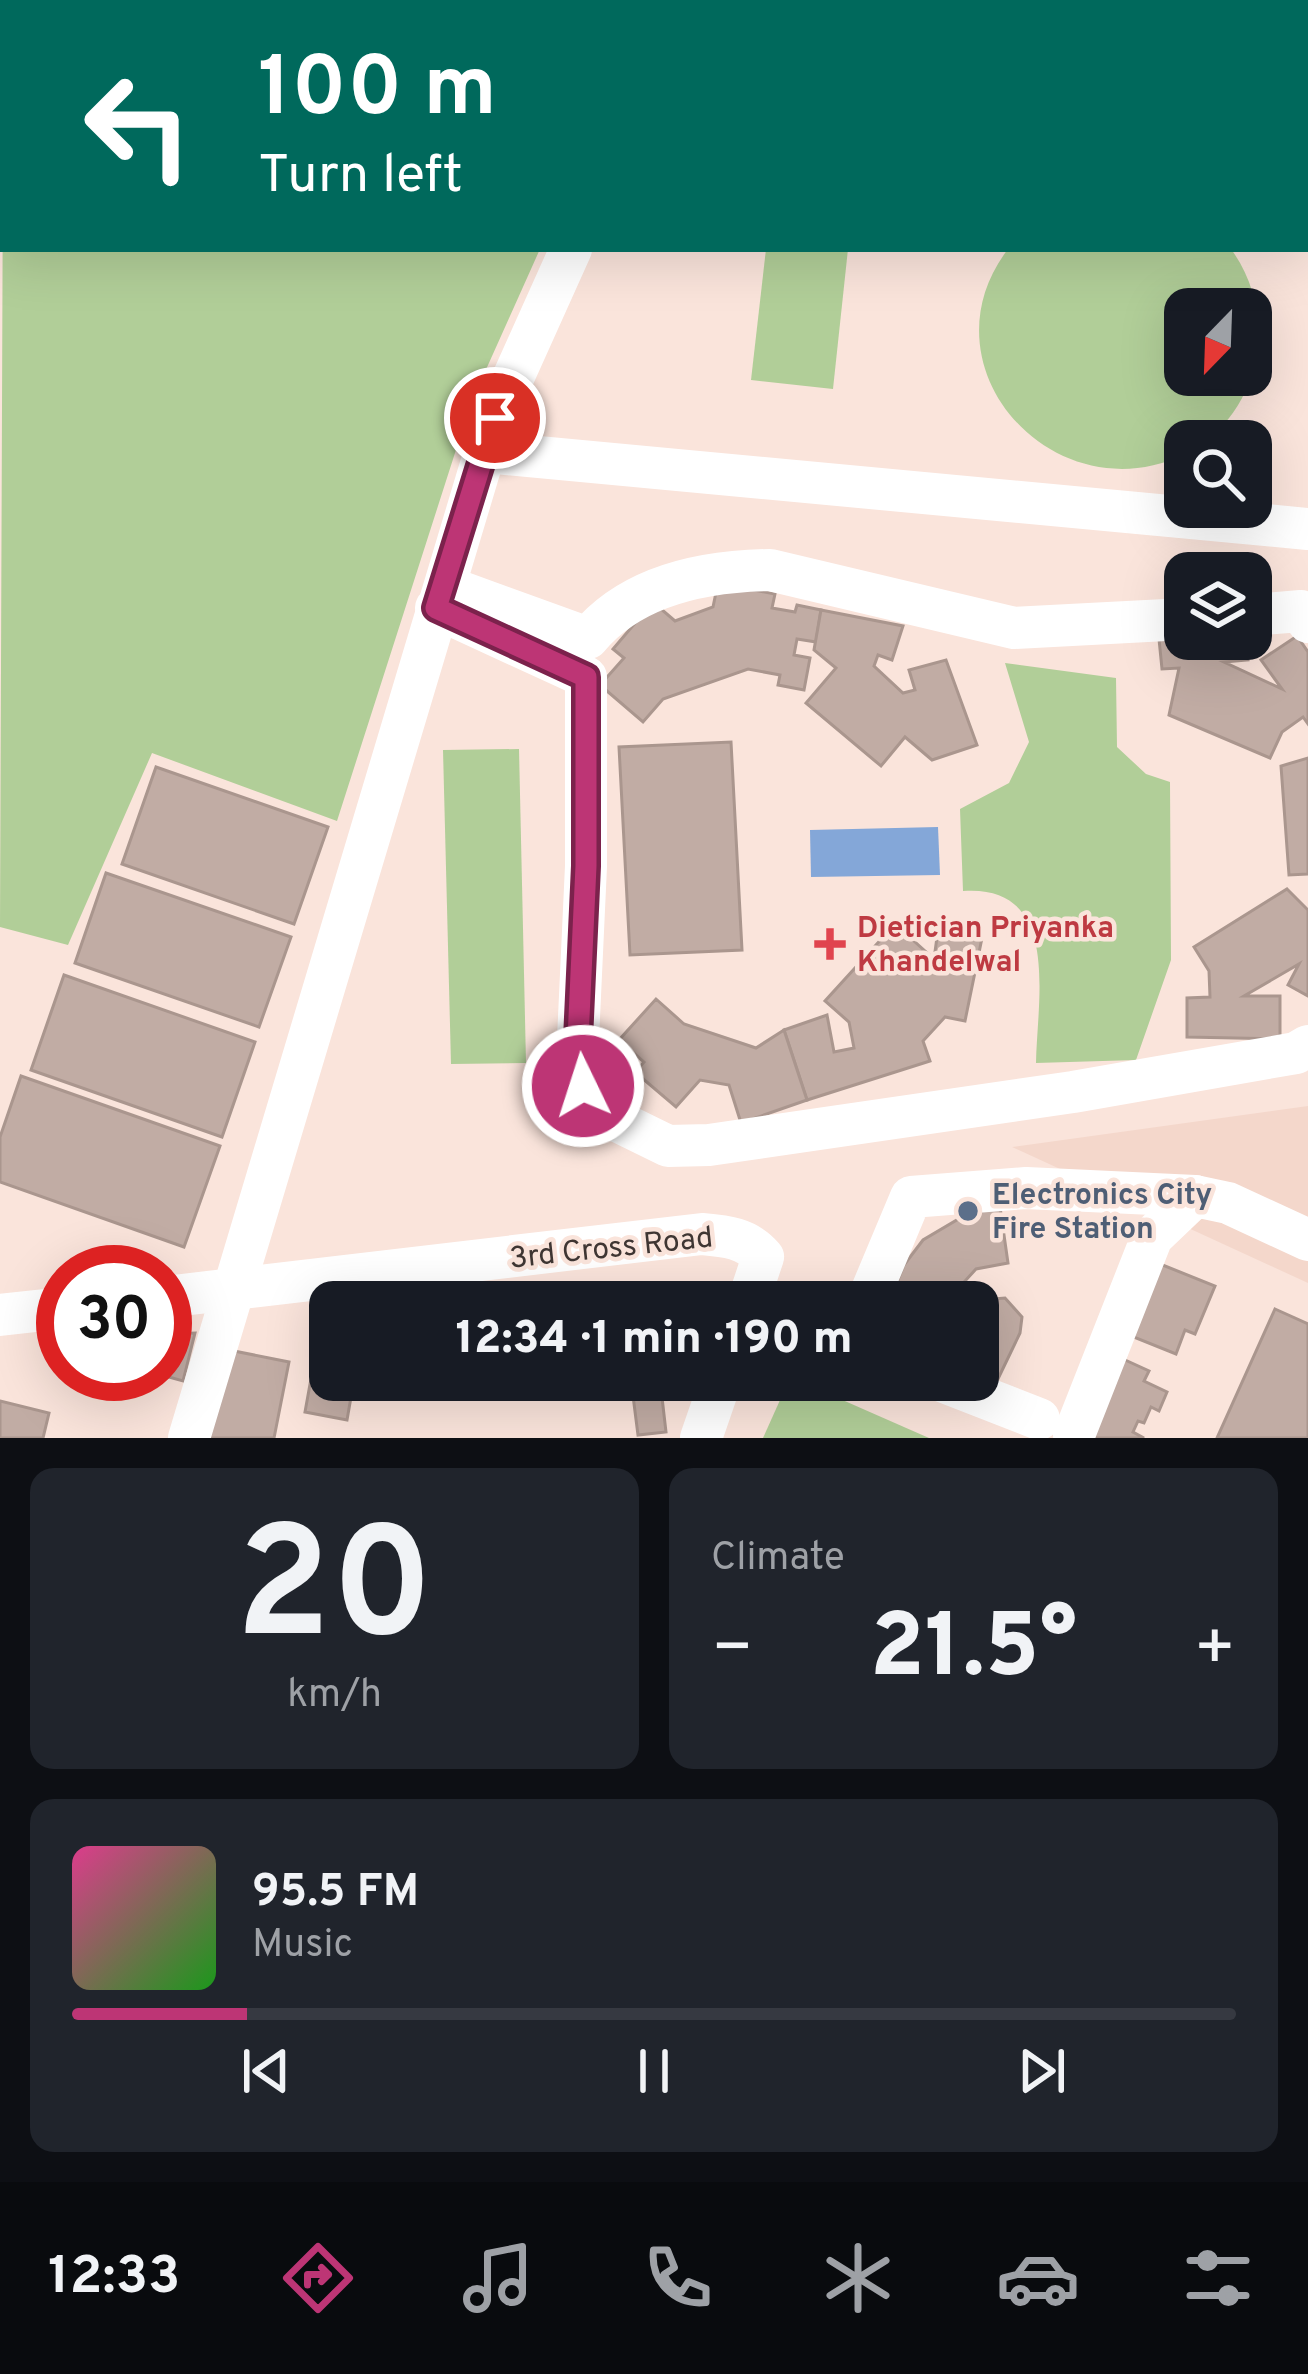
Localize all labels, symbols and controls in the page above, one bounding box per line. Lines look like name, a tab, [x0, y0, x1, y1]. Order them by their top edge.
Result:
text: 100 m	[258, 39, 497, 145]
icon: left	[60, 48, 216, 204]
text: Turn left	[258, 143, 463, 212]
north arrow	[1164, 288, 1272, 396]
map controls	[1164, 288, 1272, 660]
pin	[444, 367, 546, 469]
icon: arrive	[462, 385, 528, 451]
button: search	[1164, 420, 1272, 528]
button: layers	[1164, 552, 1272, 660]
place label: Dietician Priyanka Khandelwal	[857, 911, 1114, 982]
marker: Dietician Priyanka Khandelwal	[814, 928, 846, 960]
position arrow	[520, 1023, 646, 1149]
place label: Electronics City Fire Station	[992, 1178, 1212, 1249]
marker: Electronics City Fire Station	[955, 1198, 981, 1224]
street label: 3rd Cross Road	[508, 1220, 715, 1279]
speed limit sign: 30	[36, 1245, 192, 1401]
text: 12:34 · 1 min · 190 m	[456, 1312, 852, 1369]
text: 20	[236, 1495, 433, 1693]
text: Climate	[711, 1535, 845, 1584]
text: 21.5°	[870, 1595, 1077, 1708]
text: −	[711, 1610, 754, 1693]
text: +	[1193, 1610, 1236, 1693]
text: km/h	[287, 1672, 382, 1721]
text: 95.5 FM	[252, 1865, 419, 1922]
text: Music	[252, 1922, 353, 1971]
icon: previous	[233, 2038, 299, 2104]
icon: pause	[621, 2038, 687, 2104]
icon: next	[1009, 2038, 1075, 2104]
icon: directions	[276, 2236, 360, 2320]
icon: music	[456, 2236, 540, 2320]
icon: phone	[636, 2236, 720, 2320]
icon: climate	[816, 2236, 900, 2320]
icon: car	[996, 2236, 1080, 2320]
icon: filters	[1176, 2236, 1260, 2320]
text: 12:33	[48, 2244, 180, 2313]

